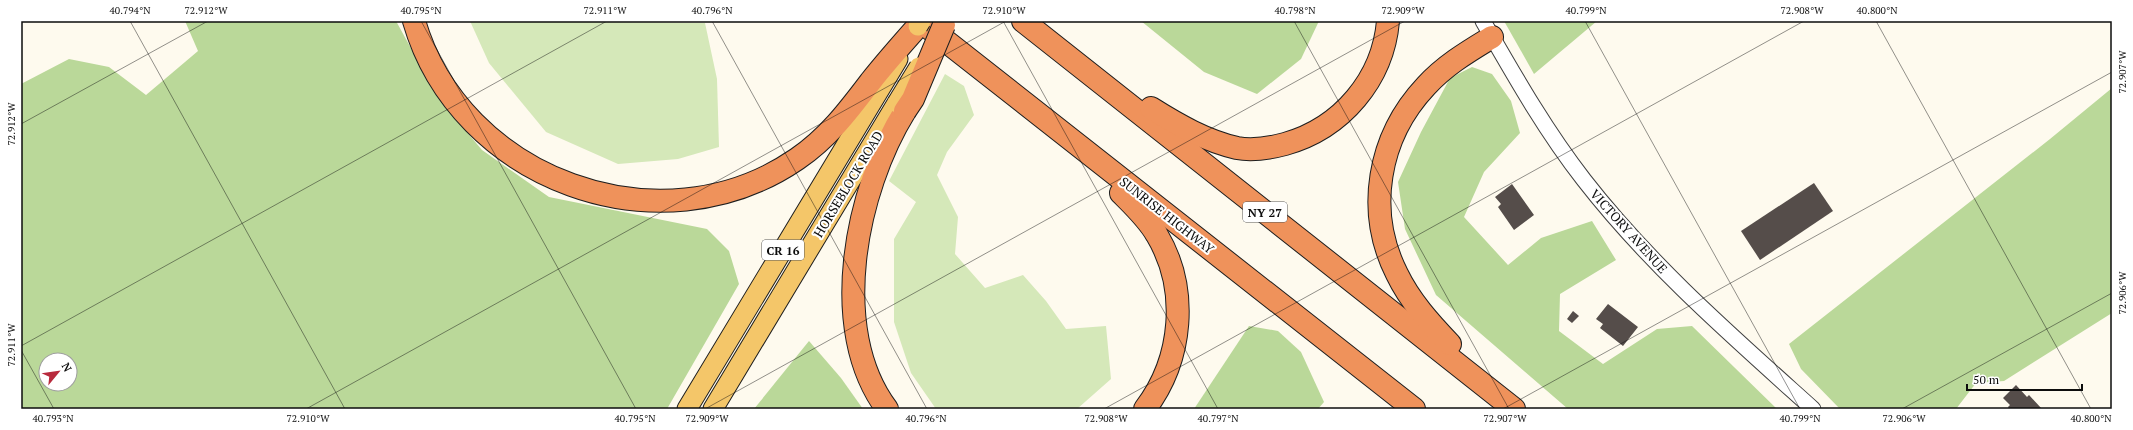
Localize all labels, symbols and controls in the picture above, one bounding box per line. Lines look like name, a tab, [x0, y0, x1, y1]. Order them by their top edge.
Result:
text: 40.794°N	[110, 4, 151, 17]
text: 72.912°W	[184, 4, 228, 17]
text: 40.795°N	[401, 4, 442, 17]
text: 72.911°W	[583, 4, 627, 17]
text: 40.796°N	[692, 4, 733, 17]
text: 72.910°W	[982, 4, 1026, 17]
text: 40.798°N	[1275, 4, 1316, 17]
text: 72.909°W	[1381, 4, 1425, 17]
text: 40.799°N	[1566, 4, 1607, 17]
text: 72.908°W	[1780, 4, 1824, 17]
text: 40.800°N	[1857, 4, 1898, 17]
text: 72.907°W	[2116, 50, 2129, 94]
text: 72.912°W	[5, 102, 18, 146]
street label: HORSEBLOCK ROAD	[809, 127, 887, 241]
street label: SUNRISE HIGHWAY	[1116, 172, 1218, 258]
street label: VICTORY AVENUE	[1586, 185, 1672, 277]
road number: NY 27	[1243, 202, 1287, 222]
road number: CR 16	[762, 240, 804, 260]
text: 72.906°W	[2116, 271, 2129, 315]
text: 72.911°W	[5, 323, 18, 367]
north arrow	[38, 352, 78, 392]
text: N	[59, 360, 75, 375]
scale bar	[1967, 366, 2082, 392]
text: 50 m	[1973, 372, 2000, 387]
text: 40.793°N	[33, 412, 74, 425]
text: 72.910°W	[286, 412, 330, 425]
text: 40.795°N	[615, 412, 656, 425]
text: 72.909°W	[685, 412, 729, 425]
text: 40.796°N	[906, 412, 947, 425]
text: 72.908°W	[1084, 412, 1128, 425]
text: 40.797°N	[1198, 412, 1239, 425]
text: 72.907°W	[1483, 412, 1527, 425]
text: 40.799°N	[1780, 412, 1821, 425]
text: 72.906°W	[1882, 412, 1926, 425]
text: 40.800°N	[2071, 412, 2112, 425]

